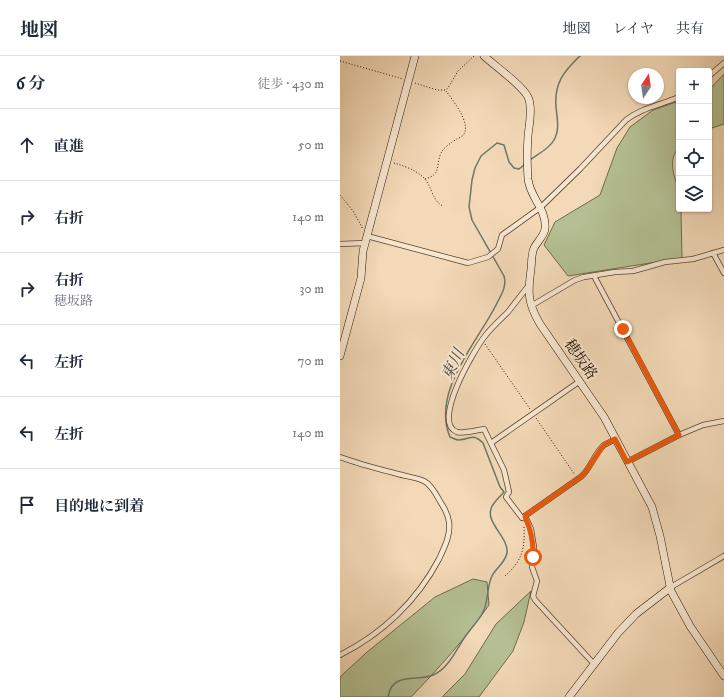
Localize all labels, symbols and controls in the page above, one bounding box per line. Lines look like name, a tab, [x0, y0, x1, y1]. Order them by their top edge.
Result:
text: 地図	[20, 19, 58, 42]
text: 地図	[563, 20, 591, 38]
text: レイヤ	[613, 20, 654, 38]
text: 共有	[676, 20, 704, 38]
north arrow	[628, 68, 664, 104]
map controls	[676, 68, 712, 212]
button: +	[676, 68, 712, 104]
text: 6 分	[16, 73, 46, 95]
text: 徒歩 · 430 m	[257, 76, 324, 92]
button: −	[676, 104, 712, 140]
icon: ahead	[16, 134, 38, 156]
text: 直進	[54, 137, 84, 156]
text: 50 m	[298, 137, 324, 153]
button: locate	[676, 140, 712, 176]
button: layers	[676, 176, 712, 212]
icon: right	[16, 206, 38, 228]
text: 右折	[54, 209, 84, 228]
text: 140 m	[292, 209, 324, 225]
text: 右折	[54, 271, 84, 290]
icon: right	[16, 278, 38, 300]
text: 30 m	[300, 281, 324, 297]
text: 穂坂路	[54, 293, 93, 309]
route end	[614, 320, 632, 338]
street label: 穂坂路	[560, 335, 601, 383]
water label: 東川	[437, 344, 470, 383]
icon: left	[16, 350, 38, 372]
text: 左折	[54, 353, 84, 372]
text: 70 m	[298, 353, 324, 369]
icon: left	[16, 422, 38, 444]
text: 左折	[54, 425, 84, 444]
text: 140 m	[292, 425, 324, 441]
icon: arrive	[16, 494, 38, 516]
text: 目的地に到着	[54, 497, 144, 516]
route start	[524, 548, 542, 566]

